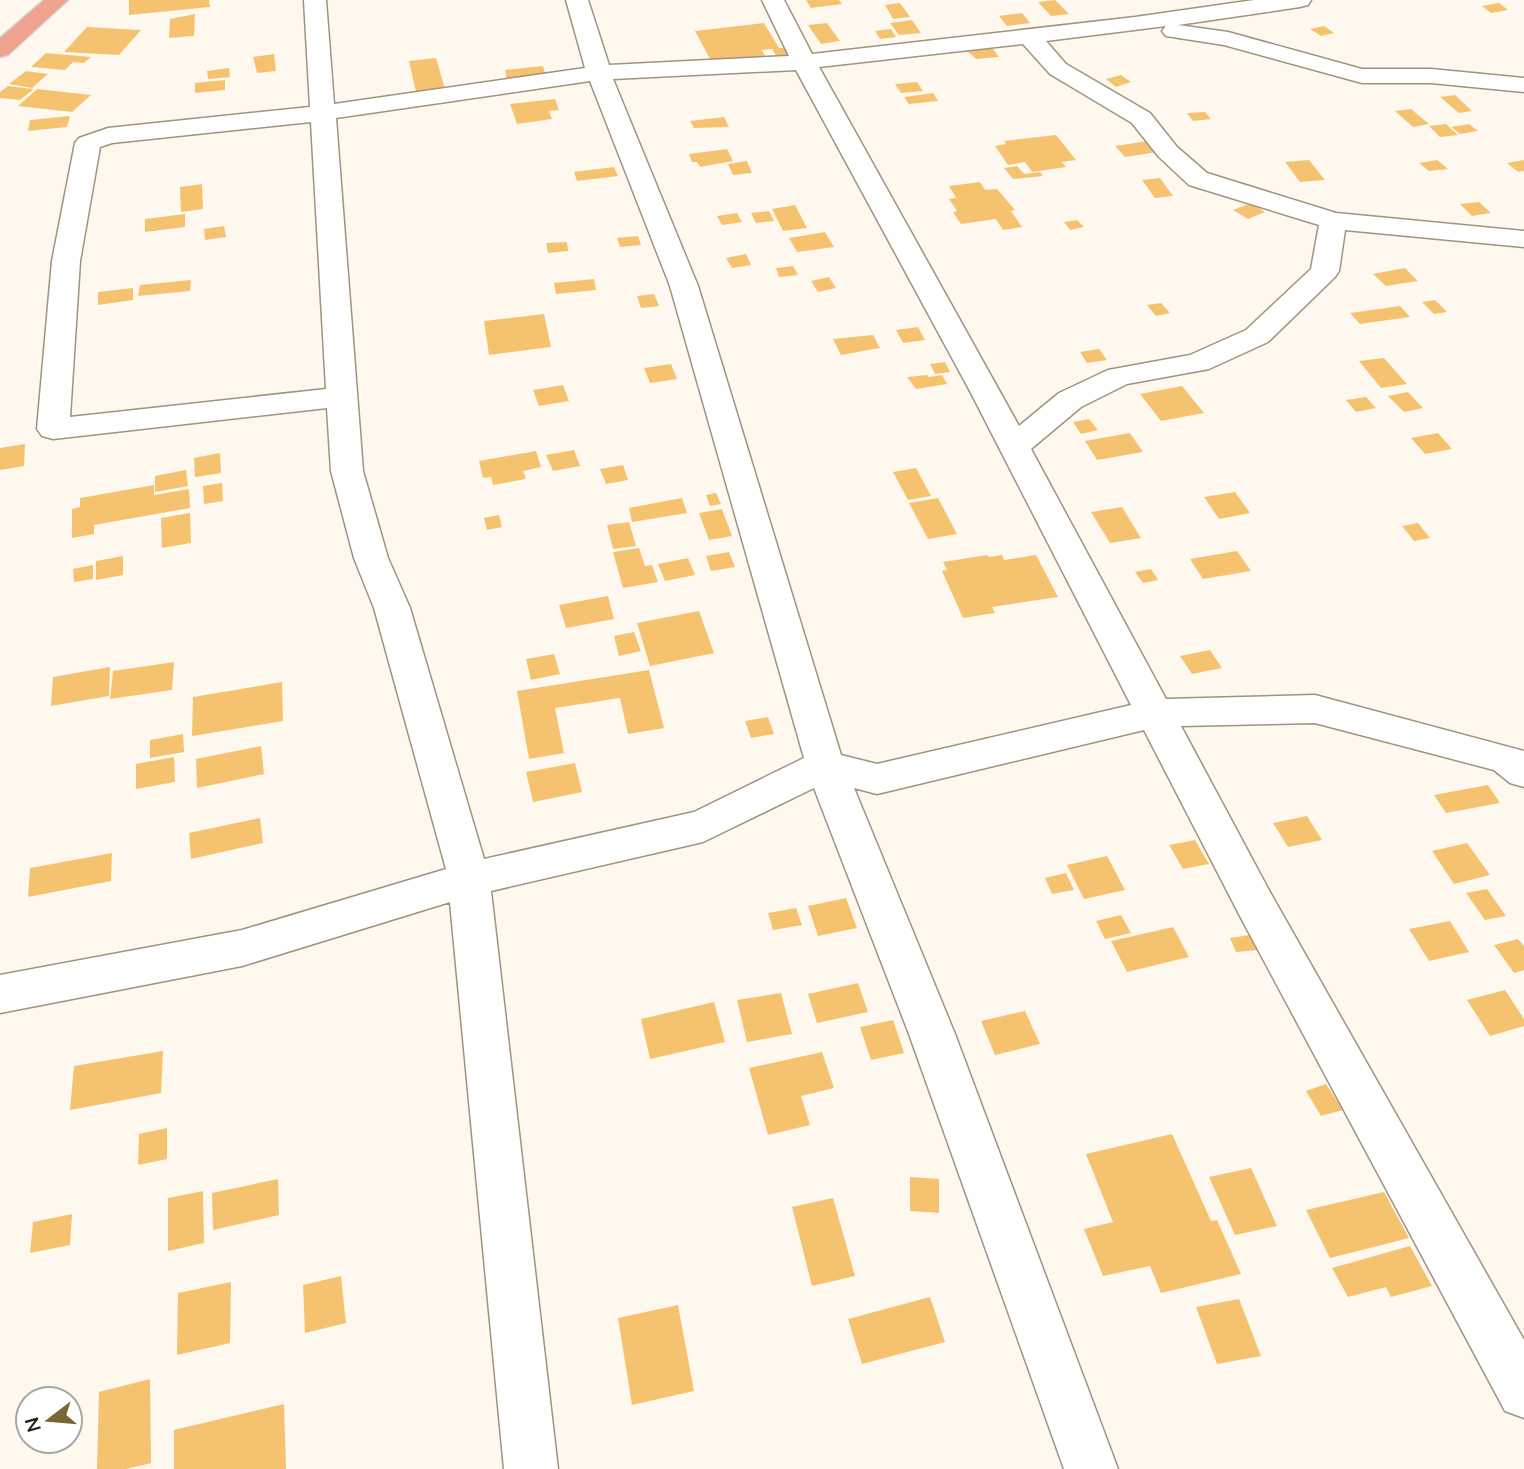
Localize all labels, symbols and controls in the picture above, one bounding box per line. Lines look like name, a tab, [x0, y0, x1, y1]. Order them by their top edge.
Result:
north arrow	[14, 1385, 84, 1455]
text: N	[19, 1414, 46, 1435]

